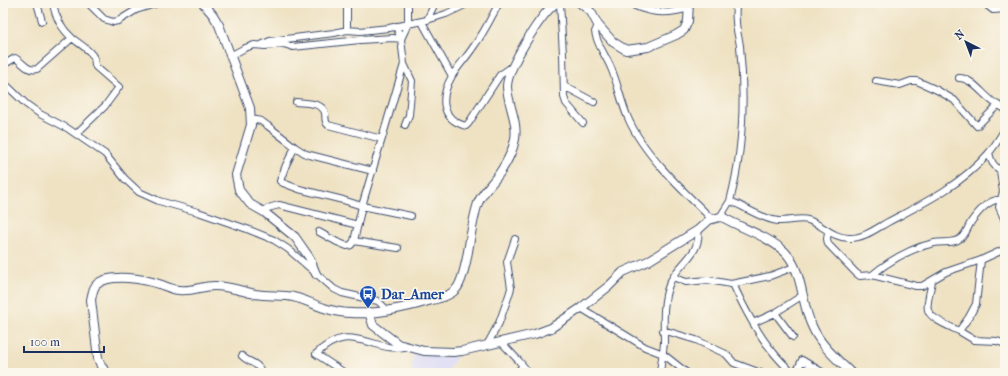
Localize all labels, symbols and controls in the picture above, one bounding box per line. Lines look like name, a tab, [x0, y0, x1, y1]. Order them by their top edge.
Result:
north arrow	[946, 22, 986, 62]
text: N	[952, 27, 968, 43]
bus stop icon: Dar_Amer	[358, 284, 378, 309]
place label: Dar_Amer	[381, 286, 445, 303]
scale bar	[24, 328, 104, 354]
text: 100 m	[30, 335, 60, 349]

